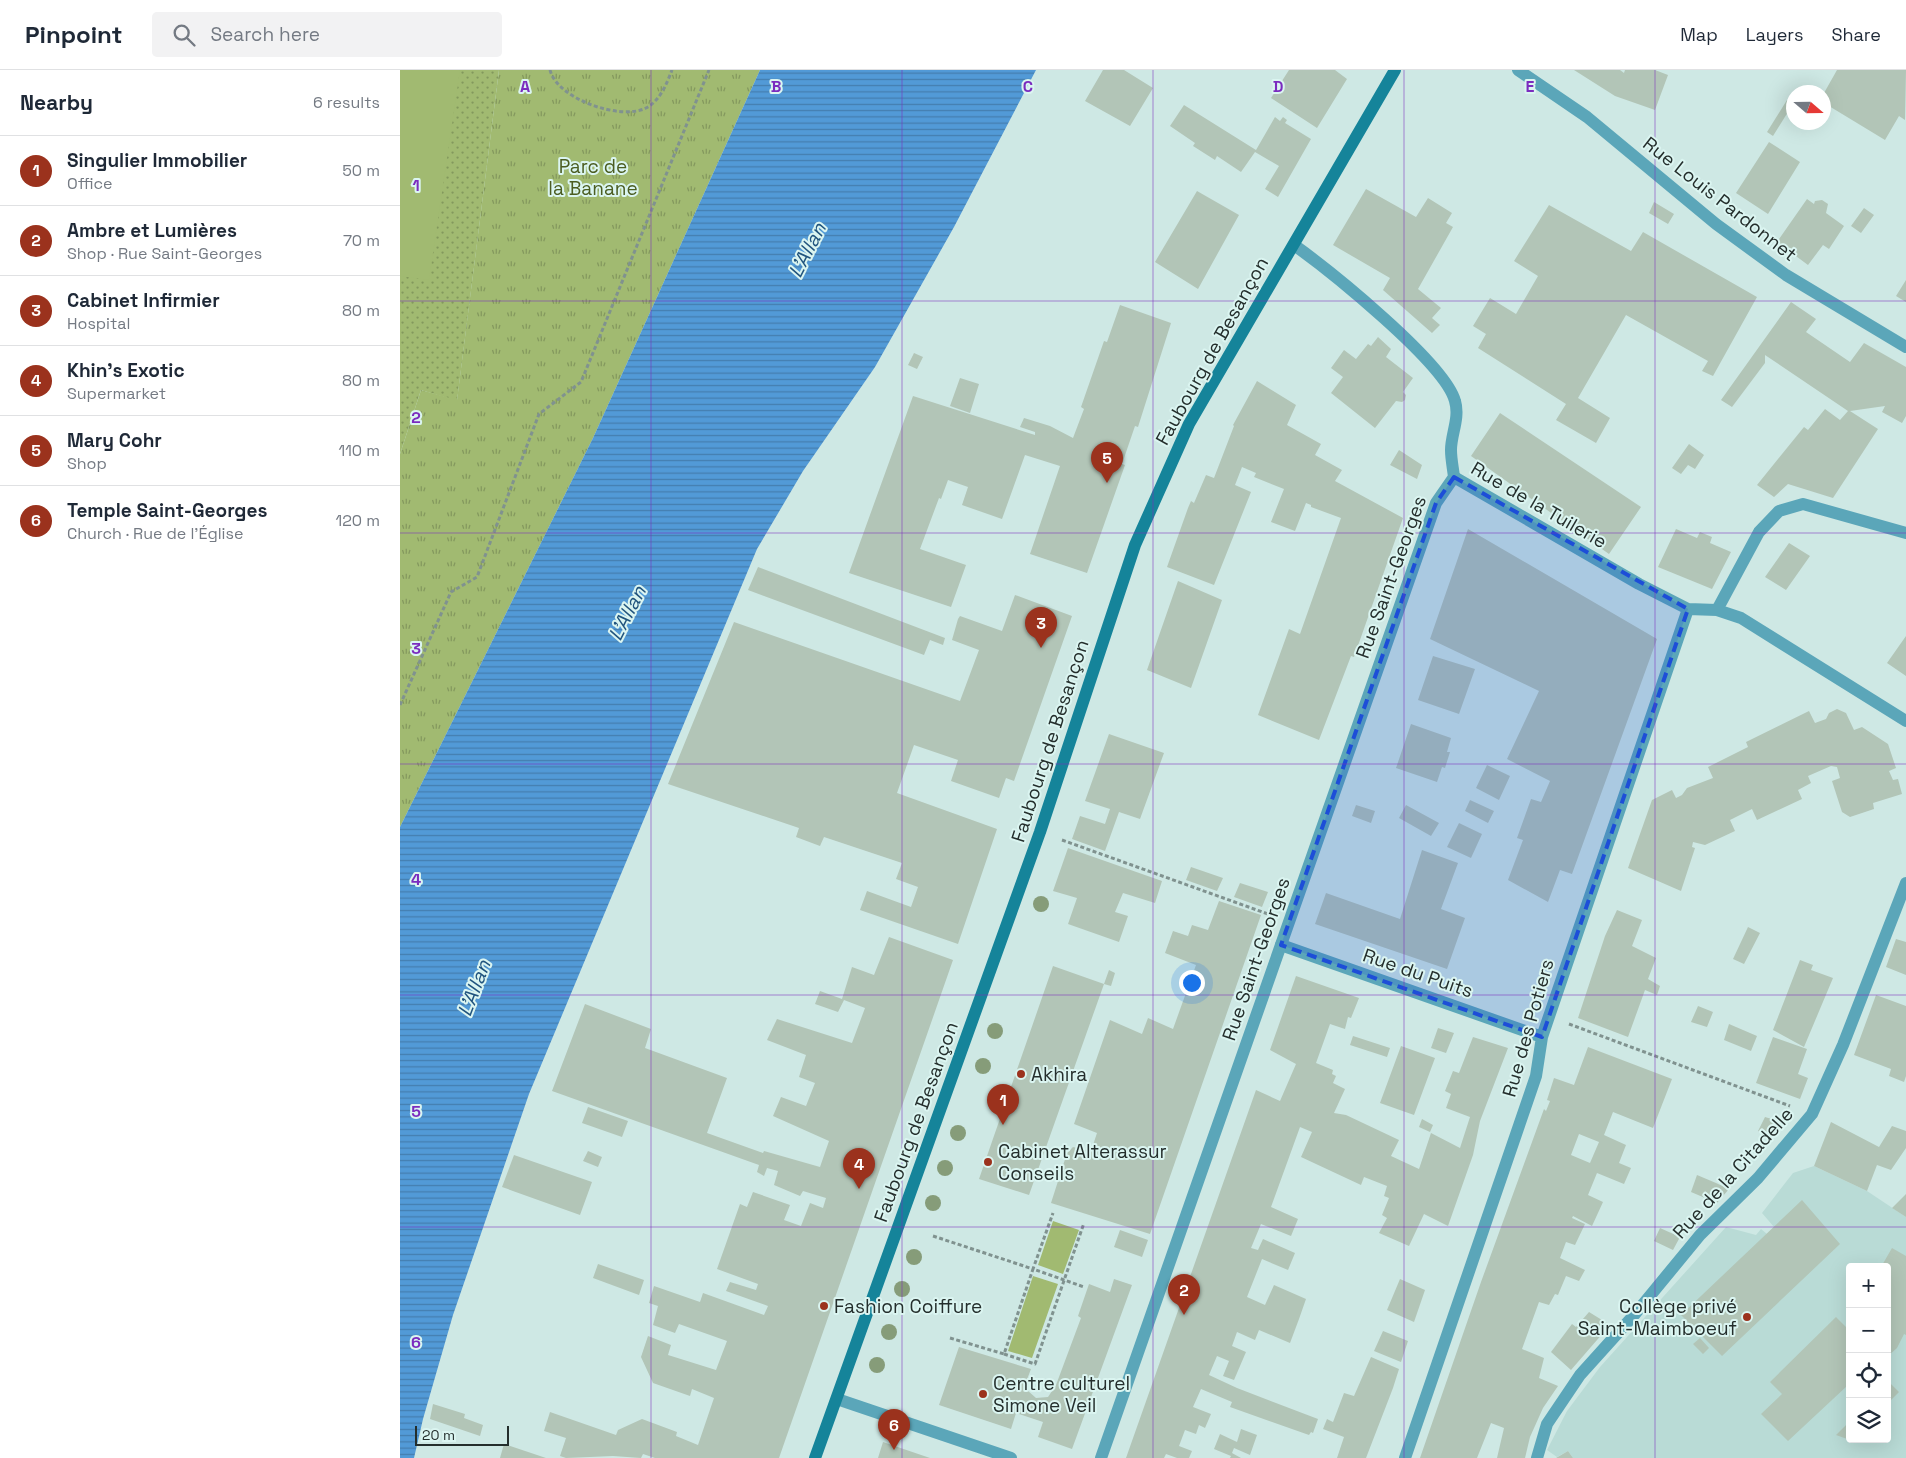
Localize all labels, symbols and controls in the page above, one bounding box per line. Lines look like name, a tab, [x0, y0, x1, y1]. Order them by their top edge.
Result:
search box	[152, 12, 502, 57]
text: Pinpoint	[25, 19, 122, 50]
icon: search	[170, 21, 198, 49]
text: Search here	[210, 22, 320, 47]
text: Map	[1680, 23, 1718, 46]
text: Layers	[1746, 23, 1803, 46]
text: Share	[1831, 23, 1881, 46]
text: A	[520, 76, 530, 97]
text: B	[771, 76, 781, 97]
text: C	[1023, 76, 1033, 97]
text: D	[1273, 76, 1283, 97]
text: E	[1526, 76, 1535, 97]
north arrow	[1786, 85, 1831, 130]
text: Nearby	[20, 89, 93, 116]
text: 6 results	[313, 92, 380, 113]
street label: Rue Louis Pardonnet	[1638, 131, 1802, 267]
text: Singulier Immobilier	[67, 148, 247, 173]
park label: Parc de la Banane	[548, 154, 638, 201]
text: 1	[32, 160, 40, 181]
text: 50 m	[342, 160, 380, 181]
text: Office	[67, 173, 113, 194]
text: 1	[412, 175, 420, 196]
water label: L'Allan	[782, 217, 832, 282]
text: Ambre et Lumières	[67, 218, 237, 243]
text: 2	[31, 230, 41, 251]
text: 70 m	[343, 230, 380, 251]
text: Shop · Rue Saint-Georges	[67, 243, 262, 264]
street label: Faubourg de Besançon	[1150, 252, 1274, 450]
text: Cabinet Infirmier	[67, 288, 220, 313]
text: 3	[31, 300, 41, 321]
text: 80 m	[342, 300, 380, 321]
text: Hospital	[67, 313, 130, 334]
text: Khin's Exotic	[67, 358, 185, 383]
text: 4	[31, 370, 41, 391]
text: 80 m	[342, 370, 380, 391]
text: Supermarket	[67, 383, 166, 404]
text: 2	[411, 407, 421, 428]
text: Mary Cohr	[67, 428, 162, 453]
text: 5	[31, 440, 41, 461]
text: 110 m	[338, 440, 380, 461]
pin: 5	[1091, 442, 1123, 483]
text: Shop	[67, 453, 107, 474]
street label: Rue de la Tuilerie	[1466, 456, 1612, 554]
street label: Rue Saint-Georges	[1350, 492, 1432, 662]
text: Temple Saint-Georges	[67, 498, 267, 523]
text: 6	[31, 510, 41, 531]
text: 120 m	[336, 510, 380, 531]
text: Church · Rue de l'Église	[67, 523, 243, 544]
water label: L'Allan	[602, 580, 652, 645]
pin: 3	[1025, 607, 1057, 648]
street label: Faubourg de Besançon	[1005, 637, 1095, 845]
text: 3	[411, 638, 421, 659]
text: 4	[411, 869, 421, 890]
street label: Rue Saint-Georges	[1216, 874, 1296, 1044]
street label: Rue du Puits	[1360, 942, 1476, 1004]
water label: L'Allan	[451, 955, 497, 1020]
street label: Rue des Potiers	[1496, 956, 1560, 1100]
your location	[1179, 970, 1205, 996]
street label: Faubourg de Besançon	[868, 1018, 964, 1226]
place label: Akhira	[1031, 1062, 1087, 1087]
marker: Akhira	[1015, 1068, 1027, 1080]
pin: 1	[987, 1084, 1019, 1125]
text: 5	[411, 1101, 421, 1122]
street label: Rue de la Citadelle	[1667, 1102, 1799, 1244]
place label: Cabinet Alterassur Conseils	[998, 1139, 1167, 1186]
pin: 4	[843, 1148, 875, 1189]
marker: Cabinet Alterassur Conseils	[982, 1156, 994, 1168]
map controls	[1846, 1263, 1891, 1443]
button: +	[1846, 1263, 1891, 1308]
pin: 2	[1168, 1274, 1200, 1315]
place label: Fashion Coiffure	[834, 1294, 982, 1319]
place label: Collège privé Saint-Maimboeuf	[1578, 1294, 1737, 1341]
marker: Fashion Coiffure	[818, 1300, 830, 1312]
button: −	[1846, 1308, 1891, 1353]
marker: Collège privé Saint-Maimboeuf	[1741, 1311, 1753, 1323]
text: 6	[411, 1332, 421, 1353]
button: locate	[1846, 1353, 1891, 1398]
place label: Centre culturel Simone Veil	[993, 1371, 1130, 1418]
marker: Centre culturel Simone Veil	[977, 1388, 989, 1400]
button: layers	[1846, 1398, 1891, 1443]
pin: 6	[878, 1409, 910, 1450]
scale bar	[415, 1423, 509, 1446]
text: 20 m	[422, 1426, 455, 1444]

